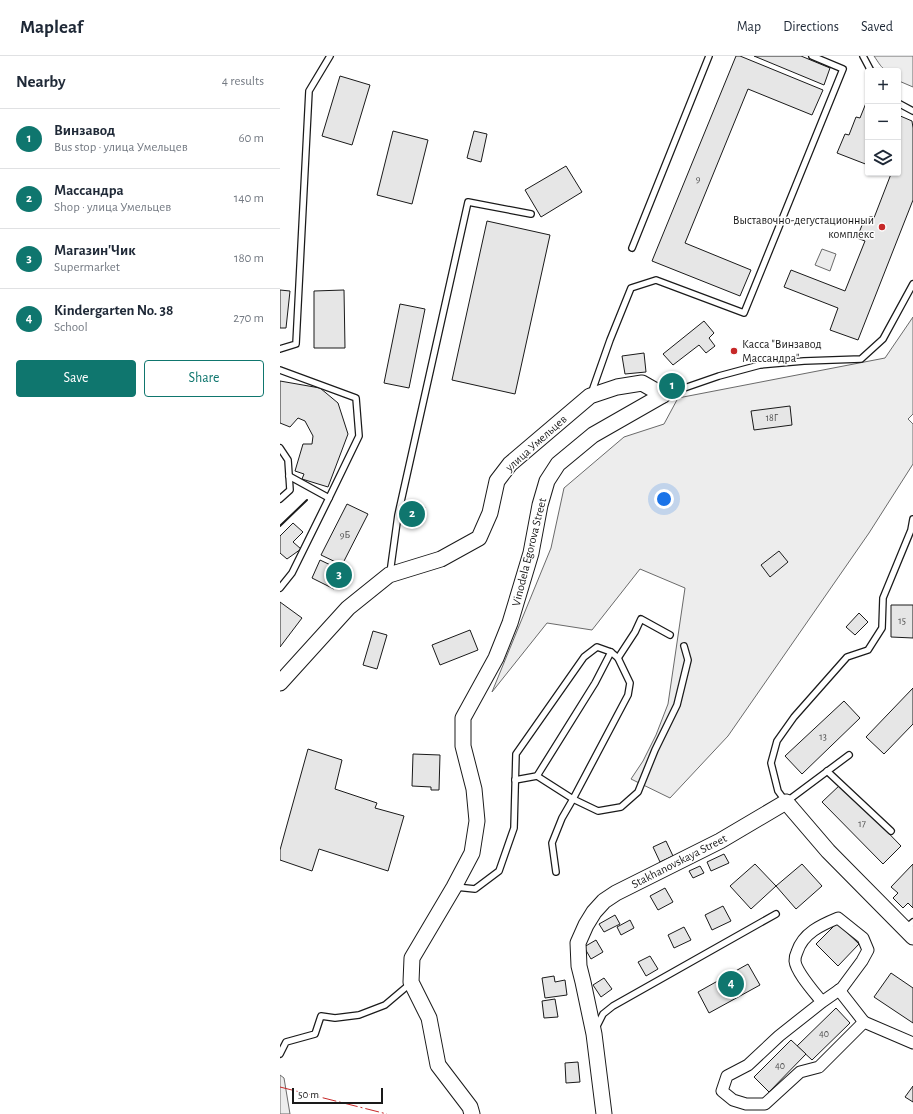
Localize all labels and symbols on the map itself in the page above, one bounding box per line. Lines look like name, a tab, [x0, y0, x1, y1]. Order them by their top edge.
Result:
house number: 9	[696, 174, 701, 184]
place label: Выставочно-дегустационный комплекс	[733, 214, 874, 240]
marker: Выставочно-дегустационный комплекс	[877, 222, 887, 232]
place label: Касса "Винзавод Массандра"	[742, 338, 822, 364]
marker: Касса "Винзавод Массандра"	[729, 346, 739, 356]
pin: 1	[659, 371, 685, 401]
street label: улица Умельцев	[502, 412, 570, 475]
house number: 18Г	[766, 413, 779, 423]
your location	[654, 489, 674, 509]
street label: Vinodela Egorova Street	[510, 496, 548, 607]
pin: 2	[399, 499, 425, 529]
house number: 9Б	[340, 530, 350, 540]
pin: 3	[326, 560, 352, 590]
house number: 15	[898, 616, 906, 626]
house number: 13	[819, 732, 827, 742]
house number: 17	[858, 819, 866, 829]
street label: Stakhanovskaya Street	[630, 832, 729, 891]
pin: 4	[718, 969, 744, 999]
house number: 40	[819, 1029, 829, 1039]
house number: 40	[775, 1061, 785, 1071]
scale bar	[292, 1086, 383, 1105]

